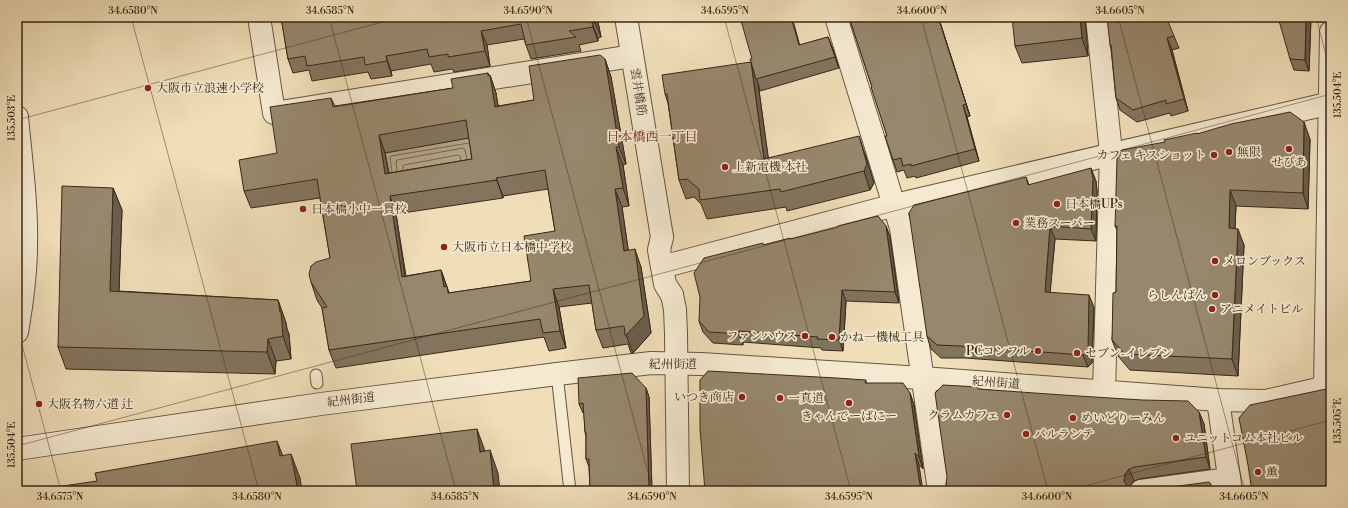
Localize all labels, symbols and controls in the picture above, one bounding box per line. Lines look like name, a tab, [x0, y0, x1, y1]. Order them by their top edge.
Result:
text: 34.6580°N	[108, 5, 158, 17]
text: 34.6585°N	[306, 5, 355, 17]
text: 34.6590°N	[503, 5, 553, 17]
text: 34.6595°N	[701, 5, 750, 17]
text: 34.6600°N	[897, 5, 948, 17]
text: 34.6605°N	[1095, 5, 1145, 17]
street label: 雲井橋筋	[627, 67, 649, 117]
text: 135.504°E	[1332, 72, 1344, 118]
place label: 大阪市立浪速小学校	[156, 81, 264, 96]
marker: 大阪市立浪速小学校	[143, 83, 153, 93]
text: 135.503°E	[6, 95, 18, 141]
district label: 日本橋西一丁目	[606, 129, 698, 145]
marker: せぴあ	[1284, 144, 1294, 154]
place label: 無限	[1237, 145, 1261, 160]
marker: 無限	[1224, 147, 1234, 157]
place label: カフェ キスショット	[1097, 148, 1206, 163]
marker: カフェ キスショット	[1209, 150, 1219, 160]
place label: せぴあ	[1271, 155, 1307, 170]
place label: 上新電機 本社	[733, 160, 807, 175]
marker: 上新電機 本社	[720, 162, 730, 172]
place label: 日本橋UPs	[1065, 197, 1123, 212]
marker: 日本橋UPs	[1052, 199, 1062, 209]
place label: 日本橋小中一貫校	[311, 202, 407, 217]
marker: 日本橋小中一貫校	[298, 204, 308, 214]
place label: 業務スーパー	[1024, 216, 1095, 231]
marker: 業務スーパー	[1011, 218, 1021, 228]
place label: 大阪市立日本橋中学校	[452, 240, 572, 255]
marker: 大阪市立日本橋中学校	[439, 242, 449, 252]
place label: メロンブックス	[1223, 254, 1306, 269]
marker: メロンブックス	[1210, 256, 1220, 266]
place label: らしんばん	[1147, 288, 1207, 303]
marker: らしんばん	[1210, 290, 1220, 300]
place label: アニメイトビル	[1220, 302, 1303, 317]
marker: アニメイトビル	[1207, 304, 1217, 314]
place label: ファンハウス	[726, 329, 797, 344]
place label: かね一機械工具	[840, 330, 924, 345]
marker: ファンハウス	[800, 331, 810, 341]
marker: かね一機械工具	[827, 332, 837, 342]
place label: PCコンフル	[966, 344, 1030, 359]
marker: PCコンフル	[1033, 346, 1043, 356]
place label: セブン-イレブン	[1085, 346, 1173, 361]
marker: セブン-イレブン	[1072, 348, 1082, 358]
street label: 紀州街道	[649, 357, 697, 372]
street label: 紀州街道	[972, 374, 1020, 392]
street label: 紀州街道	[326, 390, 376, 410]
place label: いつき商店	[674, 390, 734, 405]
place label: 一真道	[788, 391, 824, 406]
marker: いつき商店	[737, 392, 747, 402]
marker: 一真道	[775, 393, 785, 403]
place label: 大阪名物六道 辻	[47, 397, 133, 412]
marker: きゃんでーばにー	[844, 398, 854, 408]
text: 135.505°E	[1332, 398, 1344, 444]
marker: 大阪名物六道 辻	[34, 399, 44, 409]
place label: クラムカフェ	[928, 408, 999, 423]
place label: きゃんでーばにー	[801, 409, 897, 424]
marker: クラムカフェ	[1002, 410, 1012, 420]
place label: めいどりーみん	[1081, 411, 1165, 426]
marker: めいどりーみん	[1068, 413, 1078, 423]
text: 135.504°E	[6, 422, 18, 468]
place label: パルランテ	[1034, 427, 1094, 442]
marker: パルランテ	[1021, 429, 1031, 439]
place label: ユニットコム本社ビル	[1184, 431, 1303, 446]
marker: ユニットコム本社ビル	[1171, 433, 1181, 443]
place label: 薫	[1266, 465, 1278, 480]
marker: 薫	[1253, 467, 1263, 477]
text: 34.6575°N	[37, 491, 84, 503]
text: 34.6580°N	[232, 491, 282, 503]
text: 34.6585°N	[431, 491, 480, 503]
text: 34.6590°N	[627, 491, 677, 503]
text: 34.6595°N	[825, 491, 874, 503]
text: 34.6600°N	[1022, 491, 1073, 503]
text: 34.6605°N	[1219, 491, 1269, 503]

